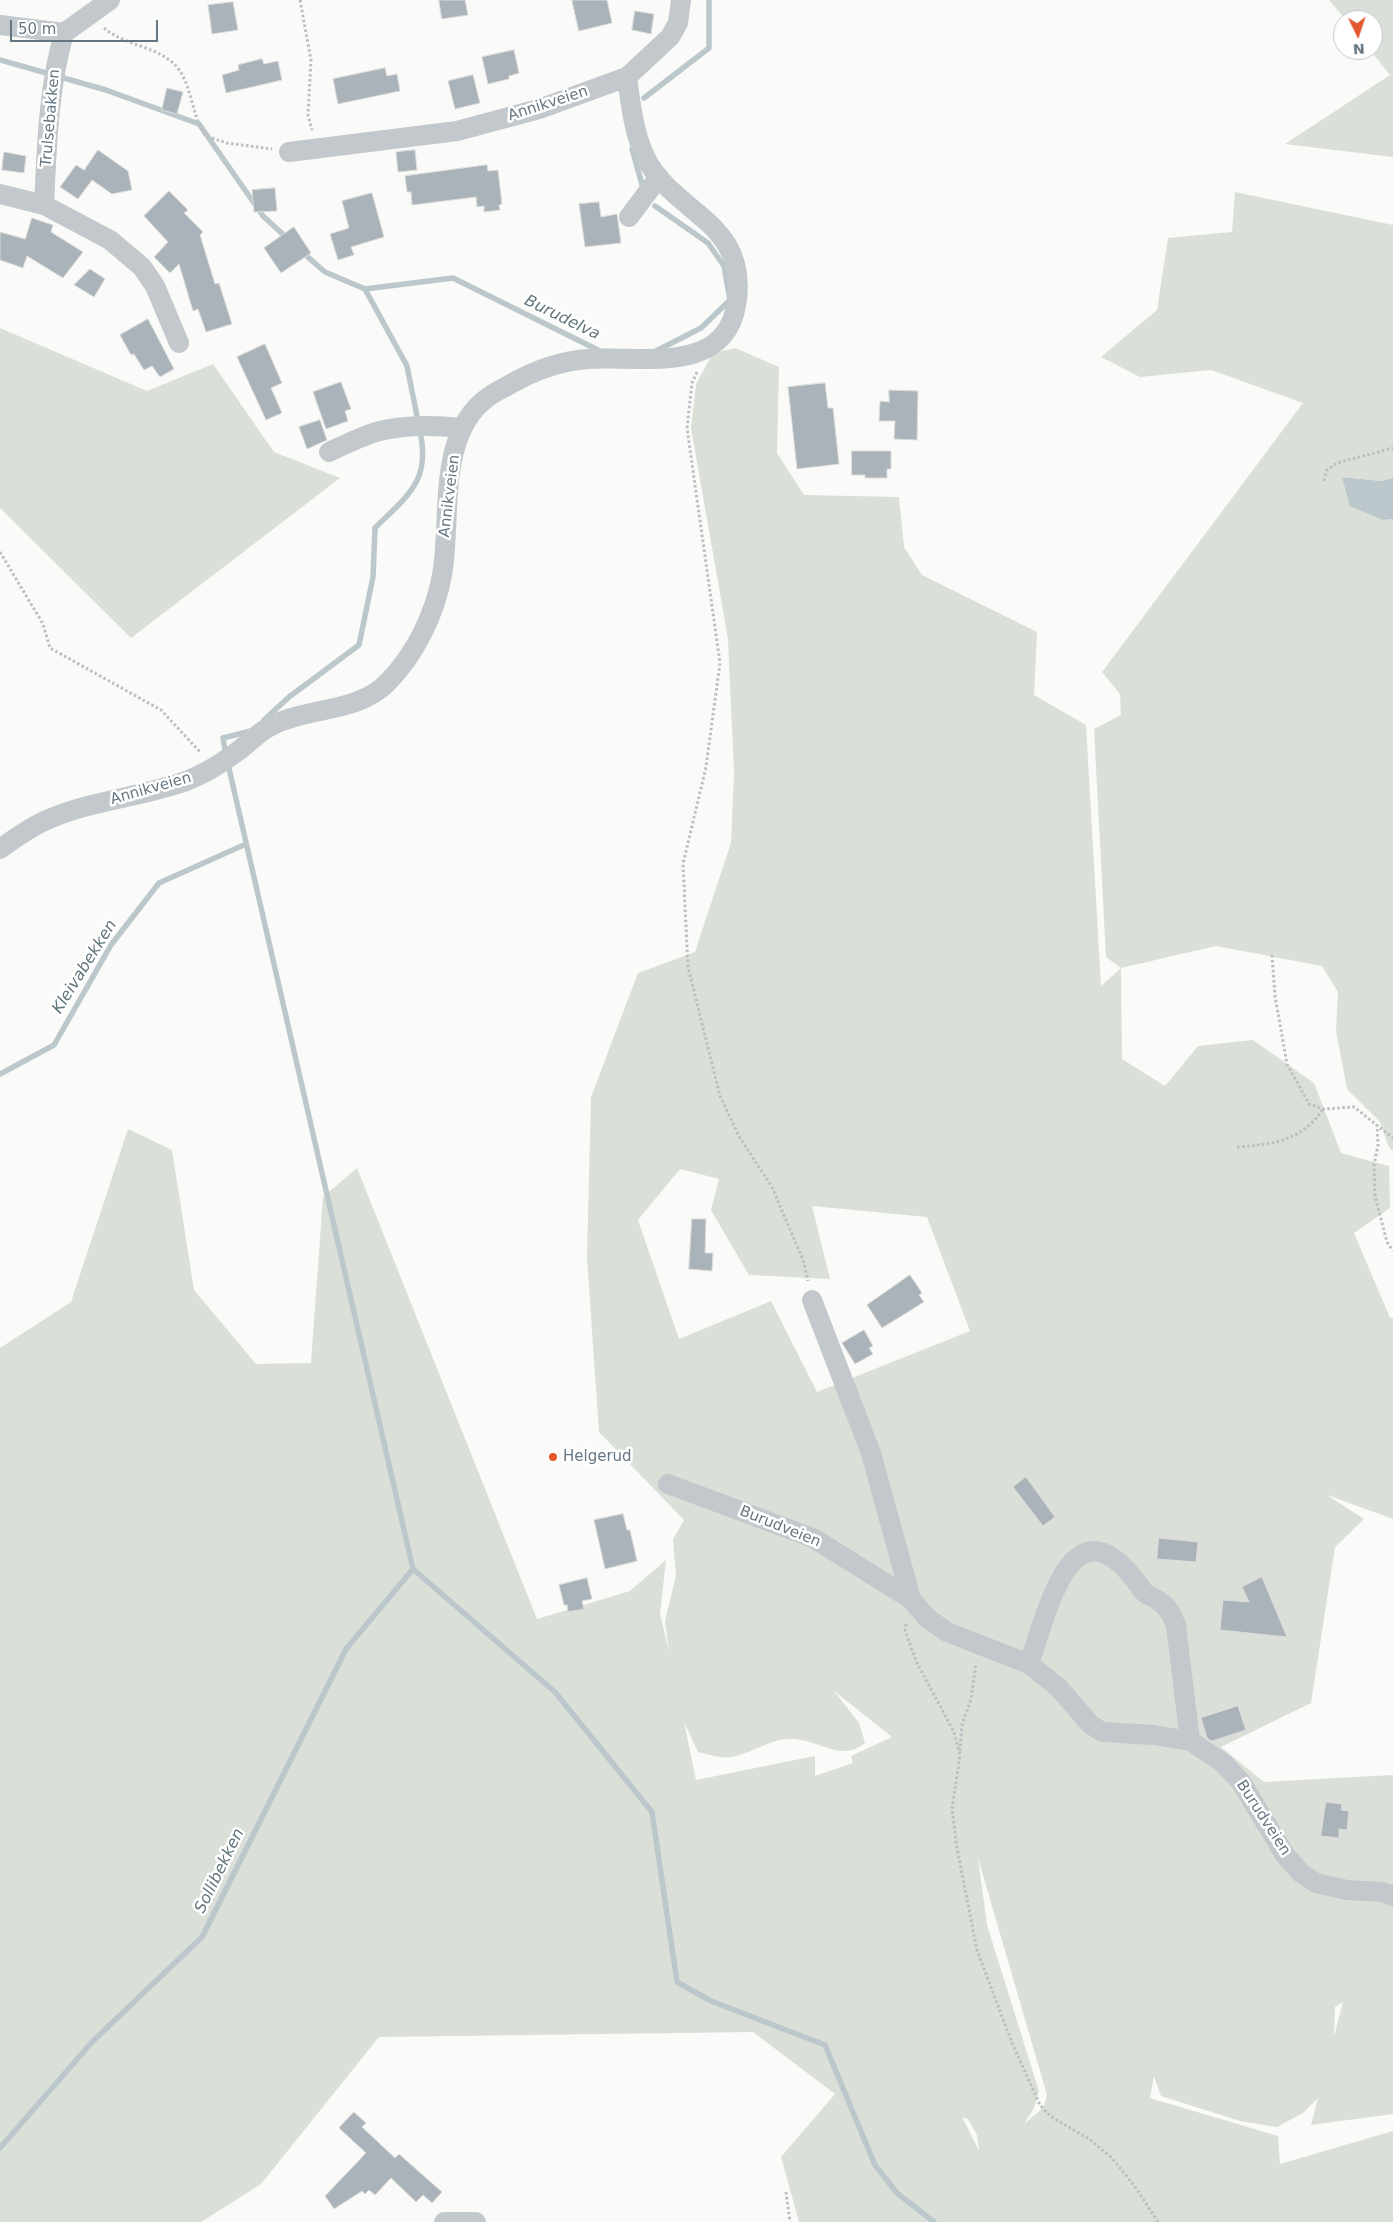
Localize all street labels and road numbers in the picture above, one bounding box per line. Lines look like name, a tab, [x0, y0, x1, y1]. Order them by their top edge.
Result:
street label: Trulsebakken	[38, 68, 64, 168]
street label: Annikveien	[506, 83, 590, 125]
street label: Annikveien	[436, 454, 464, 538]
street label: Annikveien	[109, 769, 193, 809]
street label: Burudveien	[737, 1503, 823, 1551]
street label: Burudveien	[1232, 1777, 1294, 1859]

